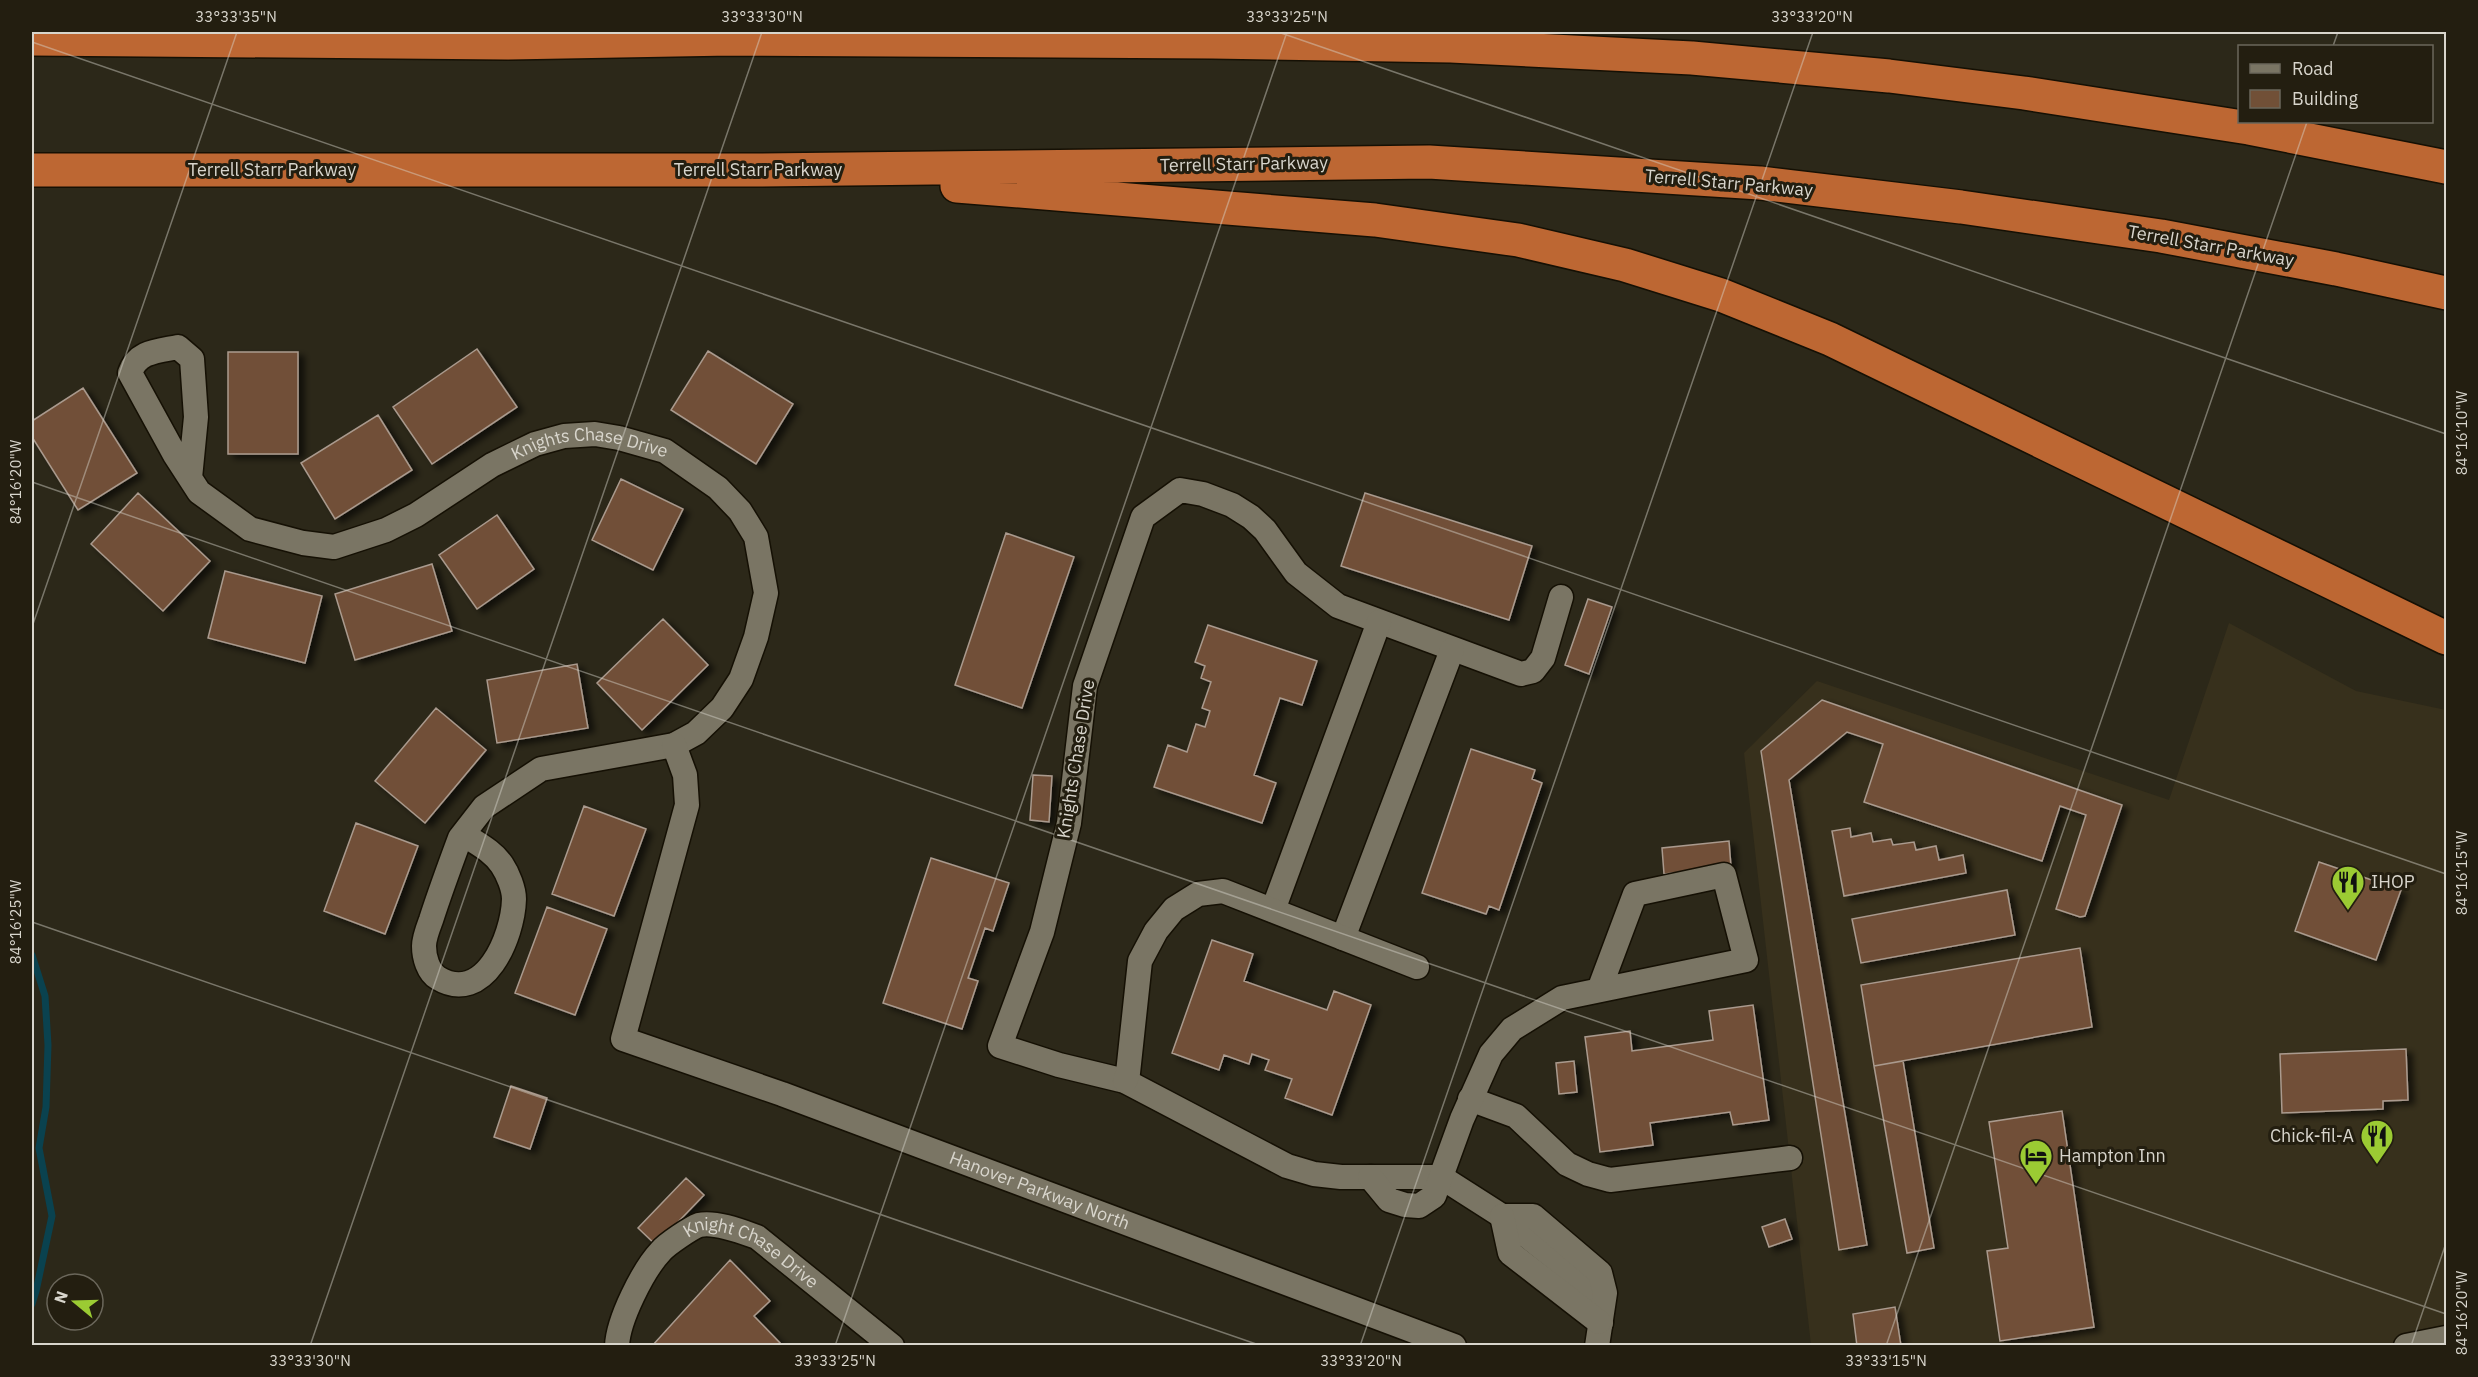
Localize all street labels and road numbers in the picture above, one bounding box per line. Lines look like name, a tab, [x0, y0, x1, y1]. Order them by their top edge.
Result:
street label: Terrell Starr Parkway	[1160, 151, 1328, 176]
street label: Terrell Starr Parkway	[188, 158, 356, 181]
street label: Terrell Starr Parkway	[674, 158, 842, 181]
street label: Terrell Starr Parkway	[1644, 164, 1814, 201]
street label: Terrell Starr Parkway	[2126, 220, 2296, 271]
street label: Knights Chase Drive	[508, 446, 670, 470]
street label: Knights Chase Drive	[1052, 678, 1099, 840]
street label: Hanover Parkway North	[946, 1146, 1133, 1234]
street label: Knight Chase Drive	[679, 1212, 824, 1293]

